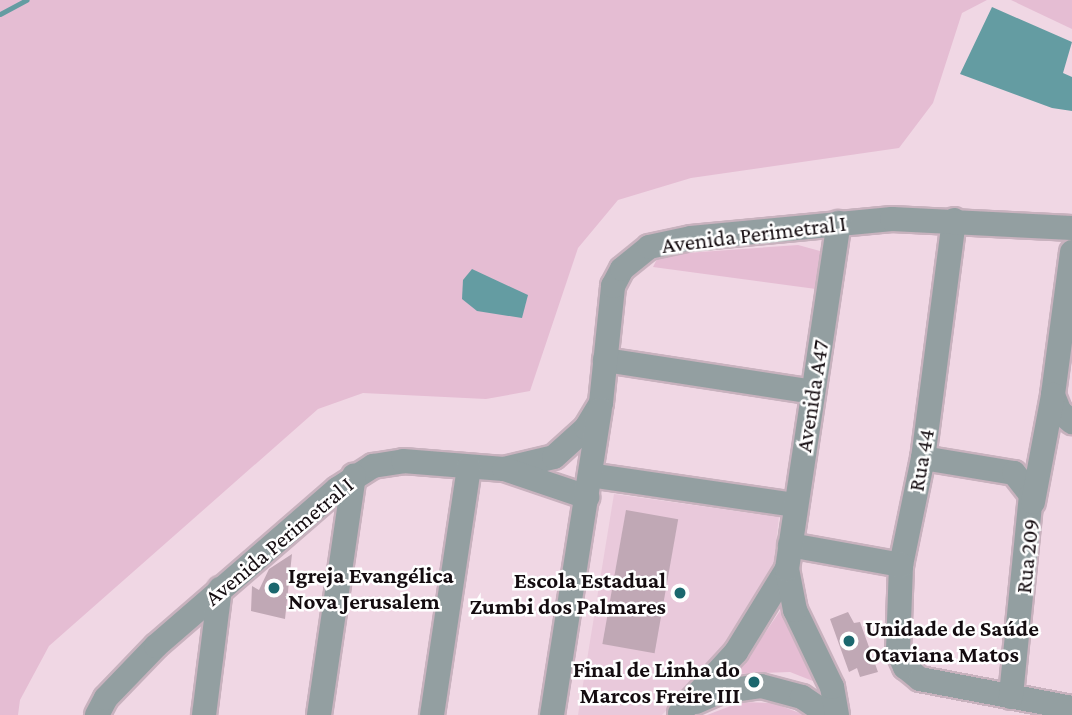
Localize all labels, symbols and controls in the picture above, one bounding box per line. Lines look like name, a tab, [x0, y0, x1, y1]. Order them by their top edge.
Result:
street label: Avenida Perimetral I	[660, 209, 848, 259]
street label: Avenida A47	[790, 338, 834, 454]
street label: Rua 44	[902, 427, 940, 493]
street label: Avenida Perimetral I	[199, 471, 359, 611]
street label: Rua 209	[1009, 517, 1045, 595]
place label: Igreja Evangélica Nova Jerusalem	[288, 561, 454, 615]
place label: Escola Estadual Zumbi dos Palmares	[470, 566, 666, 620]
marker: Igreja Evangélica Nova Jerusalem	[266, 580, 282, 596]
marker: Escola Estadual Zumbi dos Palmares	[672, 585, 688, 601]
place label: Unidade de Saúde Otaviana Matos	[865, 614, 1039, 668]
marker: Unidade de Saúde Otaviana Matos	[839, 631, 859, 651]
place label: Final de Linha do Marcos Freire III	[573, 655, 740, 709]
marker: Final de Linha do Marcos Freire III	[746, 674, 762, 690]

